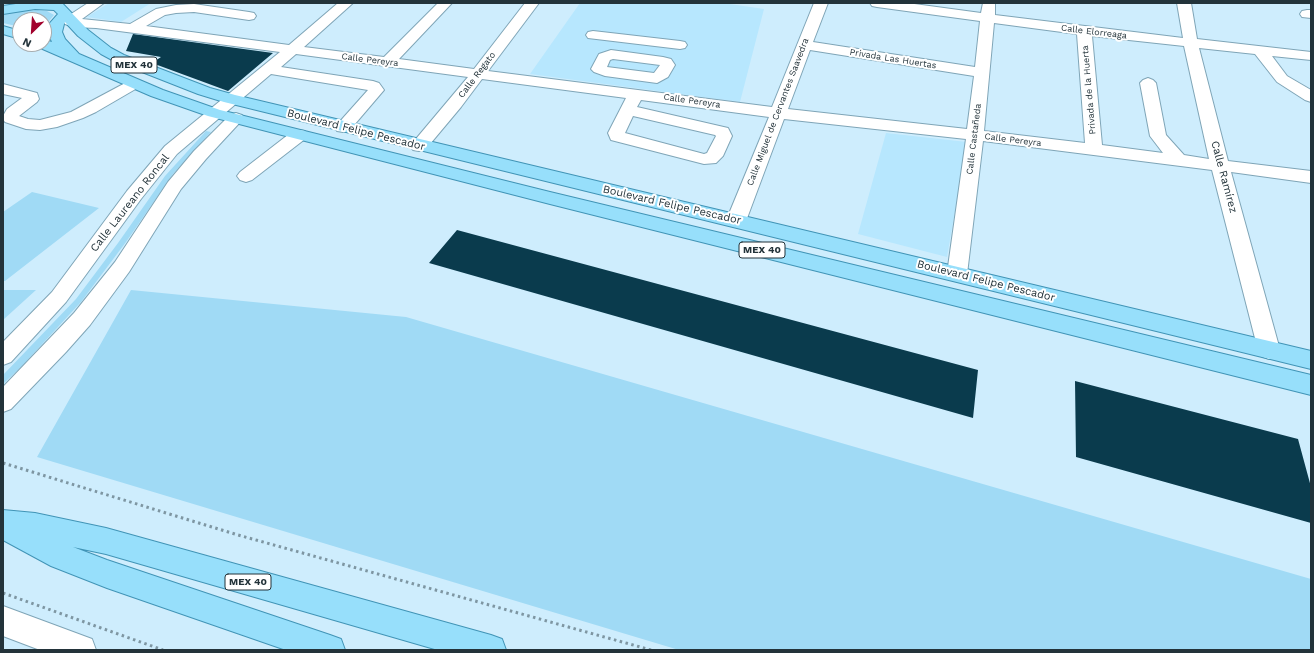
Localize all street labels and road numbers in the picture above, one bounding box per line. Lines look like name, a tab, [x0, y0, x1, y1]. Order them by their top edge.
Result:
street label: Calle Elorreaga	[1060, 23, 1128, 41]
street label: Calle Miguel de Cervantes Saavedra	[745, 37, 811, 187]
street label: Privada de la Huerta	[1080, 45, 1098, 135]
street label: Privada Las Huertas	[849, 47, 937, 71]
street label: Calle Regato	[456, 50, 498, 100]
street label: Calle Pereyra	[341, 51, 399, 69]
road number: MEX 40	[111, 57, 157, 73]
street label: Calle Pereyra	[663, 92, 721, 110]
street label: Calle Castañeda	[964, 103, 984, 175]
street label: Boulevard Felipe Pescador	[286, 106, 426, 154]
street label: Calle Pereyra	[984, 131, 1042, 149]
street label: Calle Ramírez	[1208, 140, 1240, 214]
street label: Calle Laureano Roncal	[88, 151, 172, 255]
street label: Boulevard Felipe Pescador	[601, 183, 743, 227]
road number: MEX 40	[739, 242, 785, 258]
street label: Boulevard Felipe Pescador	[916, 257, 1056, 305]
road number: MEX 40	[225, 574, 271, 590]

